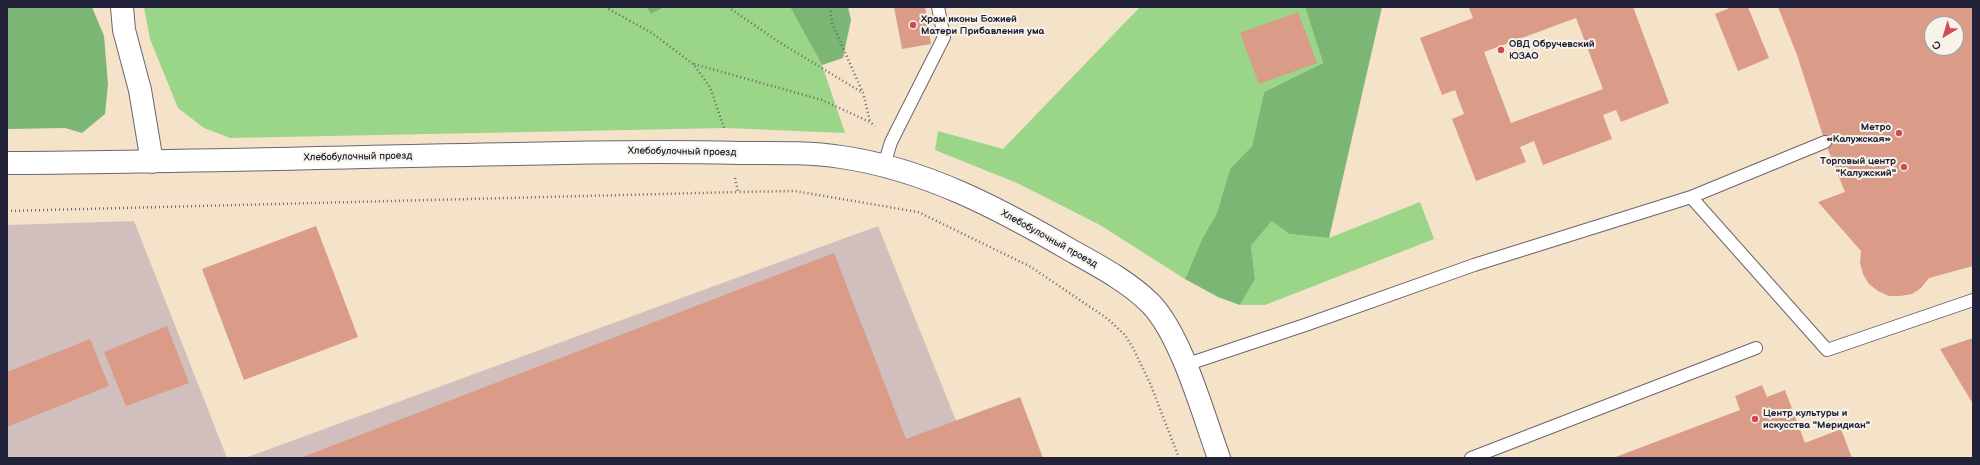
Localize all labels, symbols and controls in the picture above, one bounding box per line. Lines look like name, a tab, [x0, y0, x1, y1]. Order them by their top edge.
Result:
place label: Храм иконы Божией Матери Прибавления ума	[921, 13, 1044, 36]
north arrow	[1924, 16, 1964, 56]
marker: Храм иконы Божией Матери Прибавления ума	[908, 20, 918, 30]
place label: ОВД Обручевский ЮЗАО	[1509, 38, 1595, 62]
text: С	[1930, 38, 1944, 53]
marker: ОВД Обручевский ЮЗАО	[1496, 45, 1506, 55]
place label: Метро «Калужская»	[1826, 121, 1891, 144]
marker: Метро «Калужская»	[1894, 128, 1904, 138]
street label: Хлебобулочный проезд	[628, 145, 736, 159]
street label: Хлебобулочный проезд	[304, 150, 412, 164]
place label: Торговый центр "Калужский"	[1820, 155, 1896, 178]
marker: Торговый центр "Калужский"	[1899, 162, 1909, 172]
street label: Хлебобулочный проезд	[999, 207, 1099, 271]
place label: Центр культуры и искусства "Меридиан"	[1763, 407, 1870, 430]
marker: Центр культуры и искусства "Меридиан"	[1750, 414, 1760, 424]

